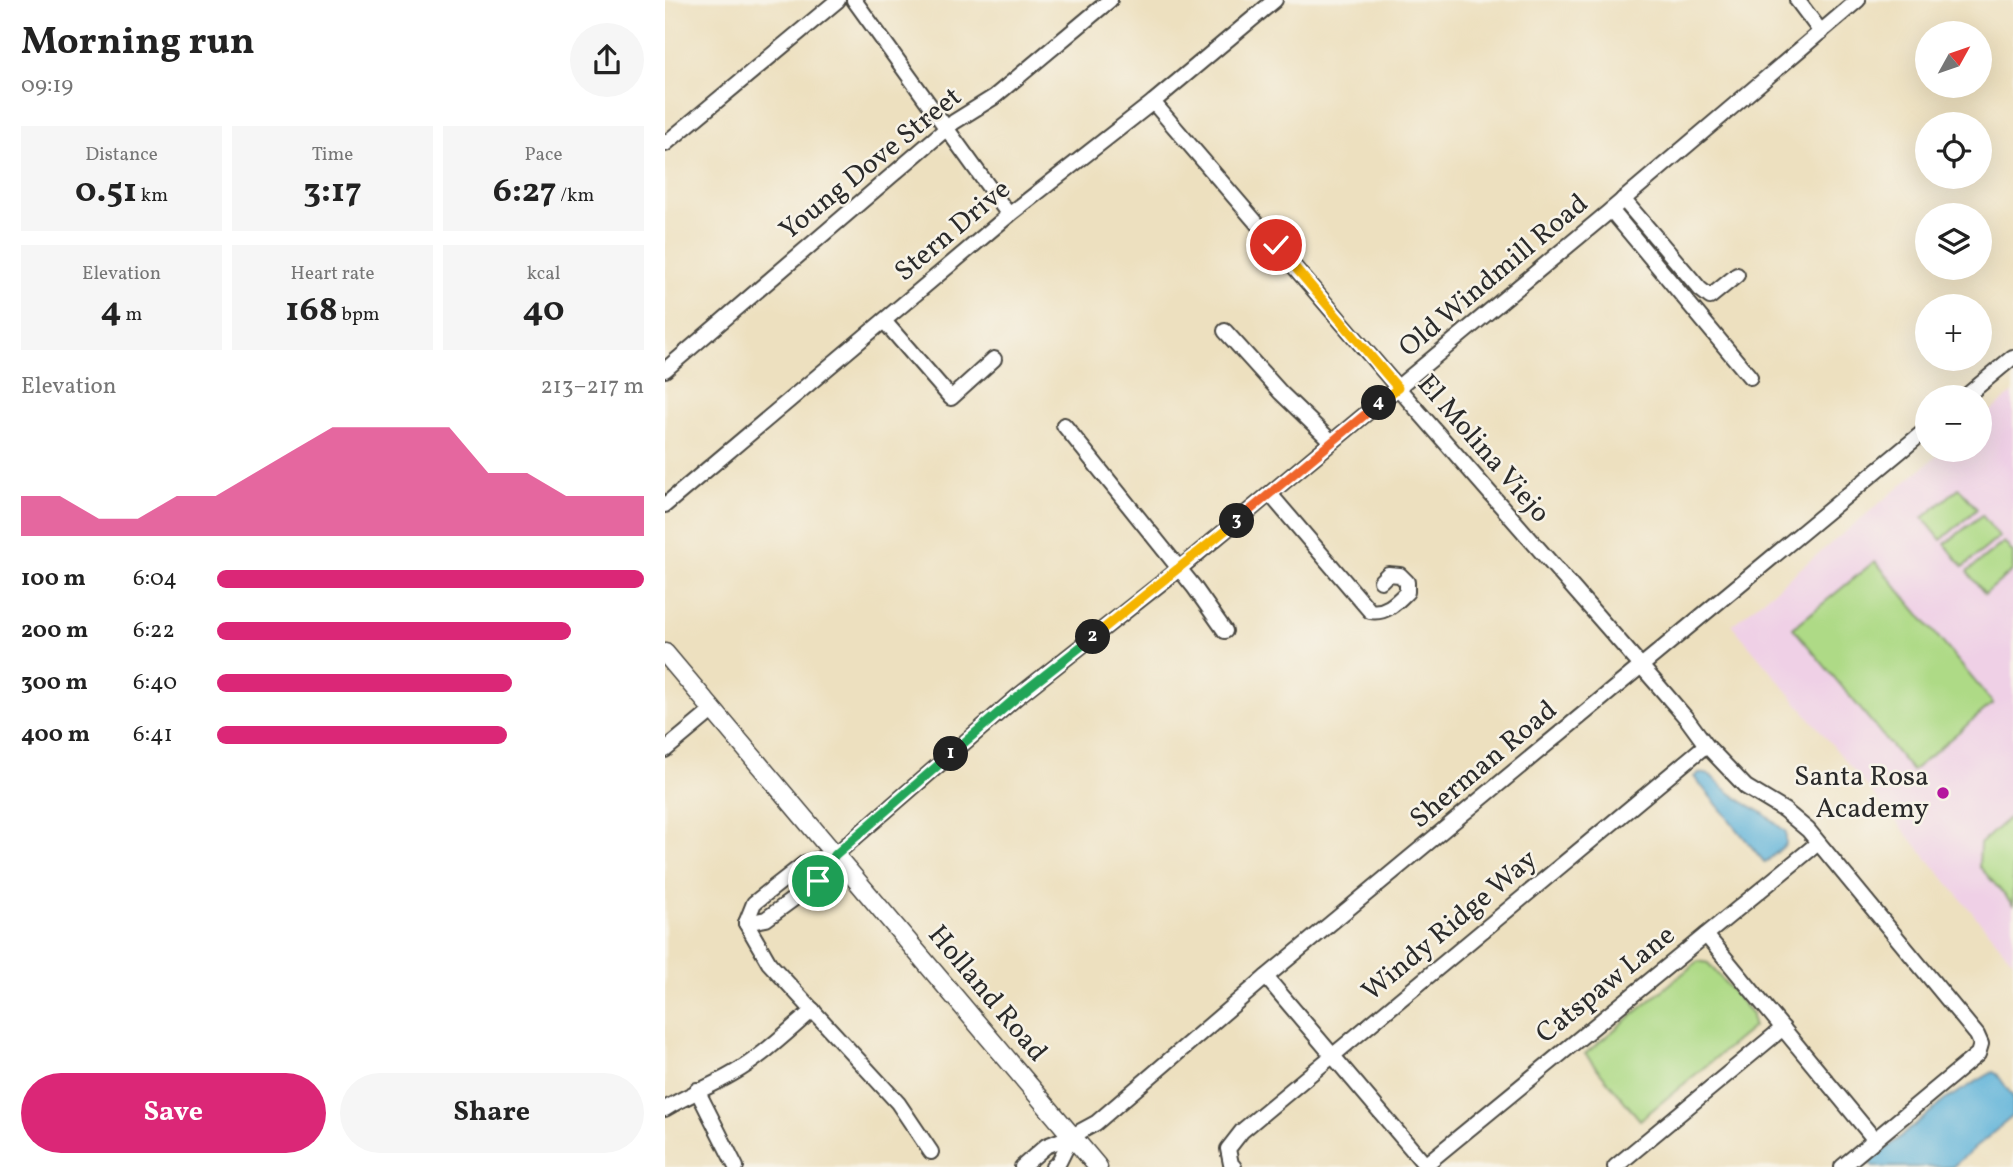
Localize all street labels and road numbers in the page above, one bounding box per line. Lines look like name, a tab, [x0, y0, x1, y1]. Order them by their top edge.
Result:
street label: Young Dove Street	[772, 78, 970, 250]
street label: Stern Drive	[887, 171, 1019, 291]
street label: Old Windmill Road	[1391, 185, 1597, 367]
street label: El Molina Viejo	[1407, 366, 1559, 532]
street label: Sherman Road	[1402, 692, 1566, 838]
street label: Windy Ridge Way	[1354, 841, 1546, 1011]
street label: Holland Road	[918, 917, 1056, 1071]
street label: Catspaw Lane	[1528, 917, 1684, 1053]

